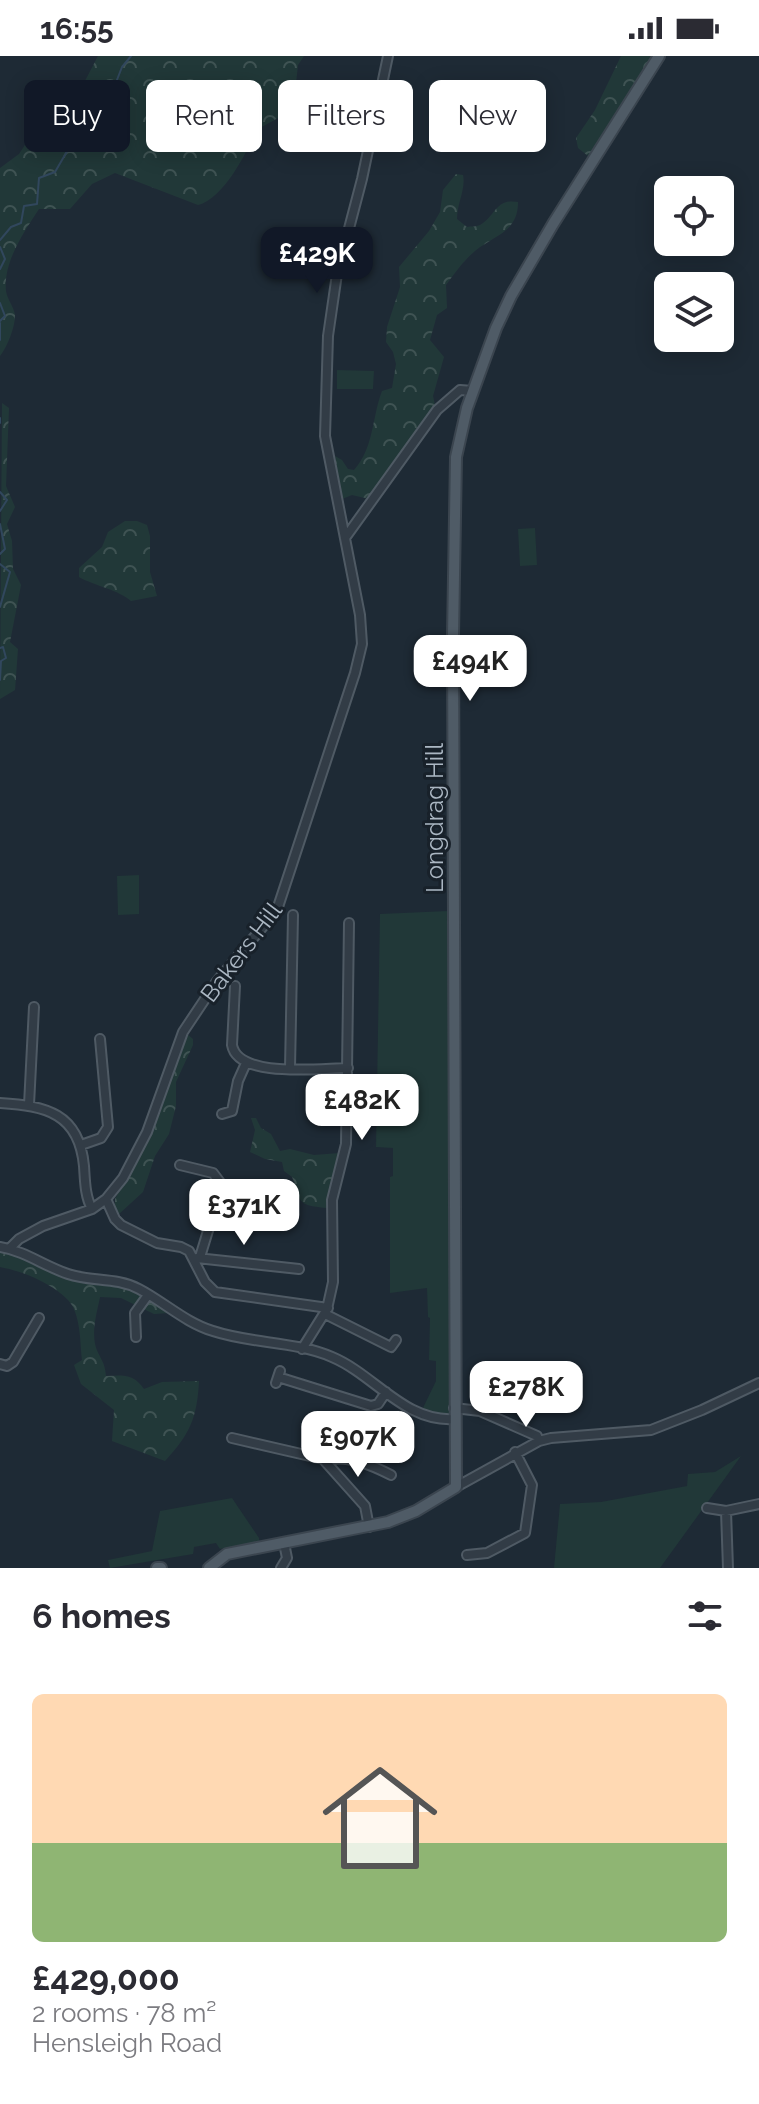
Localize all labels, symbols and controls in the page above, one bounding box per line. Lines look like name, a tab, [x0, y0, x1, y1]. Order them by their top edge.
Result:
text: 16:55	[40, 11, 114, 46]
chip: Buy	[24, 80, 130, 152]
chip: Rent	[146, 80, 262, 152]
chip: Filters	[278, 80, 413, 152]
chip: New	[429, 80, 546, 152]
map controls	[654, 176, 734, 352]
button: locate	[654, 176, 734, 256]
pin: £429K	[261, 227, 373, 295]
text: £429K	[279, 238, 355, 268]
button: layers	[654, 272, 734, 352]
pin: £494K	[414, 635, 526, 703]
text: £494K	[432, 646, 508, 676]
street label: Longdrag Hill	[420, 742, 449, 893]
street label: Bakers Hill	[194, 896, 288, 1008]
pin: £482K	[306, 1074, 418, 1142]
text: £482K	[324, 1085, 400, 1115]
pin: £371K	[188, 1179, 300, 1247]
text: £371K	[207, 1190, 281, 1220]
pin: £278K	[470, 1361, 582, 1429]
text: £278K	[488, 1372, 564, 1402]
pin: £907K	[302, 1411, 414, 1479]
text: £907K	[319, 1422, 397, 1452]
icon: filters	[683, 1594, 727, 1638]
text: 6 homes	[32, 1596, 171, 1636]
icon: home	[308, 1746, 452, 1890]
text: £429,000	[32, 1958, 180, 1998]
text: 2 rooms · 78 m²	[32, 1998, 216, 2028]
text: Hensleigh Road	[32, 2028, 222, 2058]

